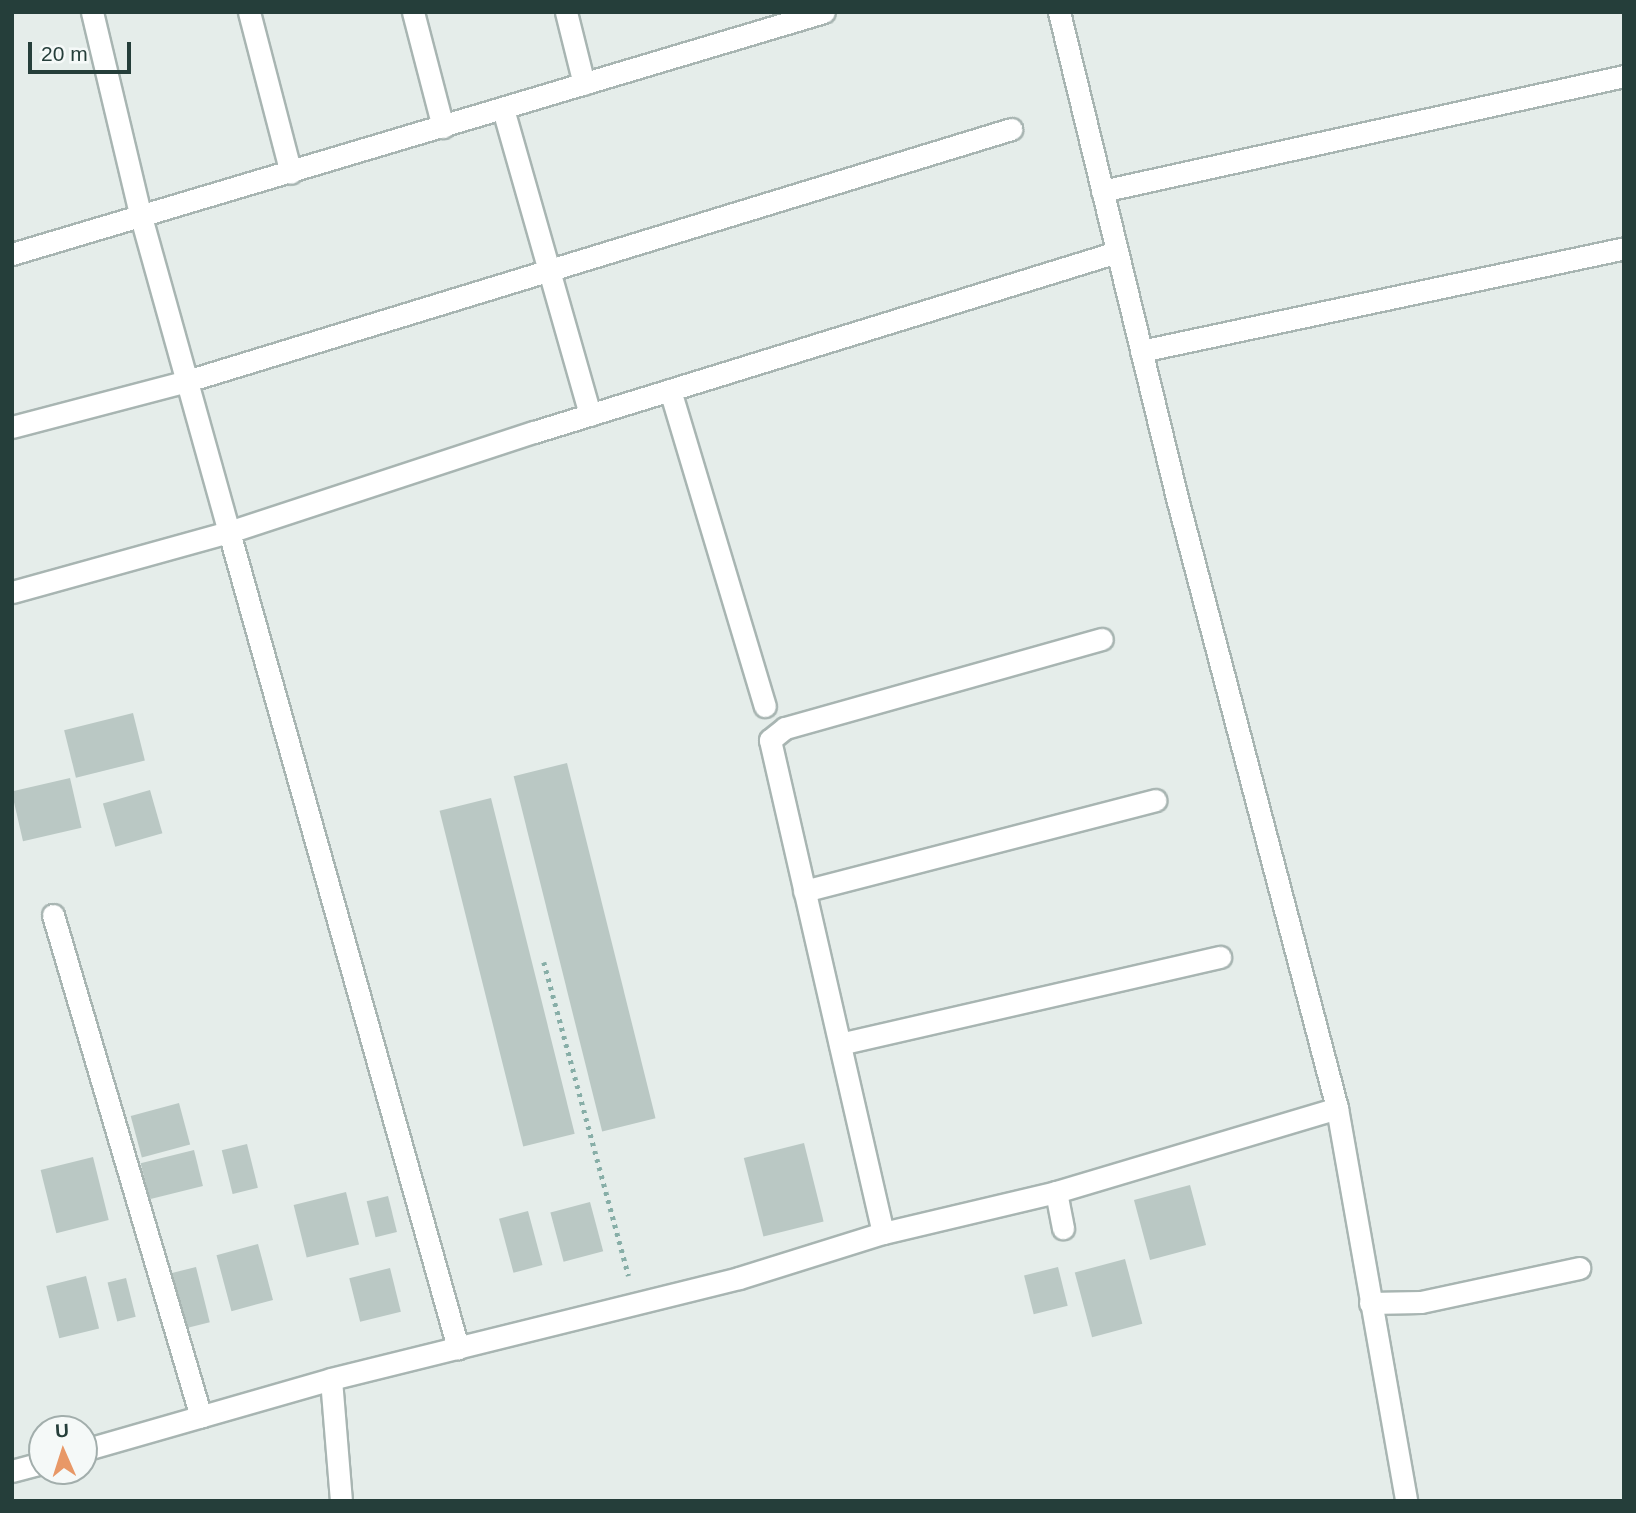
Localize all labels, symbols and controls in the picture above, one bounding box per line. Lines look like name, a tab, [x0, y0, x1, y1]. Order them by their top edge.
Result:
scale bar	[32, 28, 135, 72]
text: 20 m	[41, 42, 88, 65]
north arrow	[28, 1415, 98, 1485]
text: U	[55, 1420, 69, 1441]

